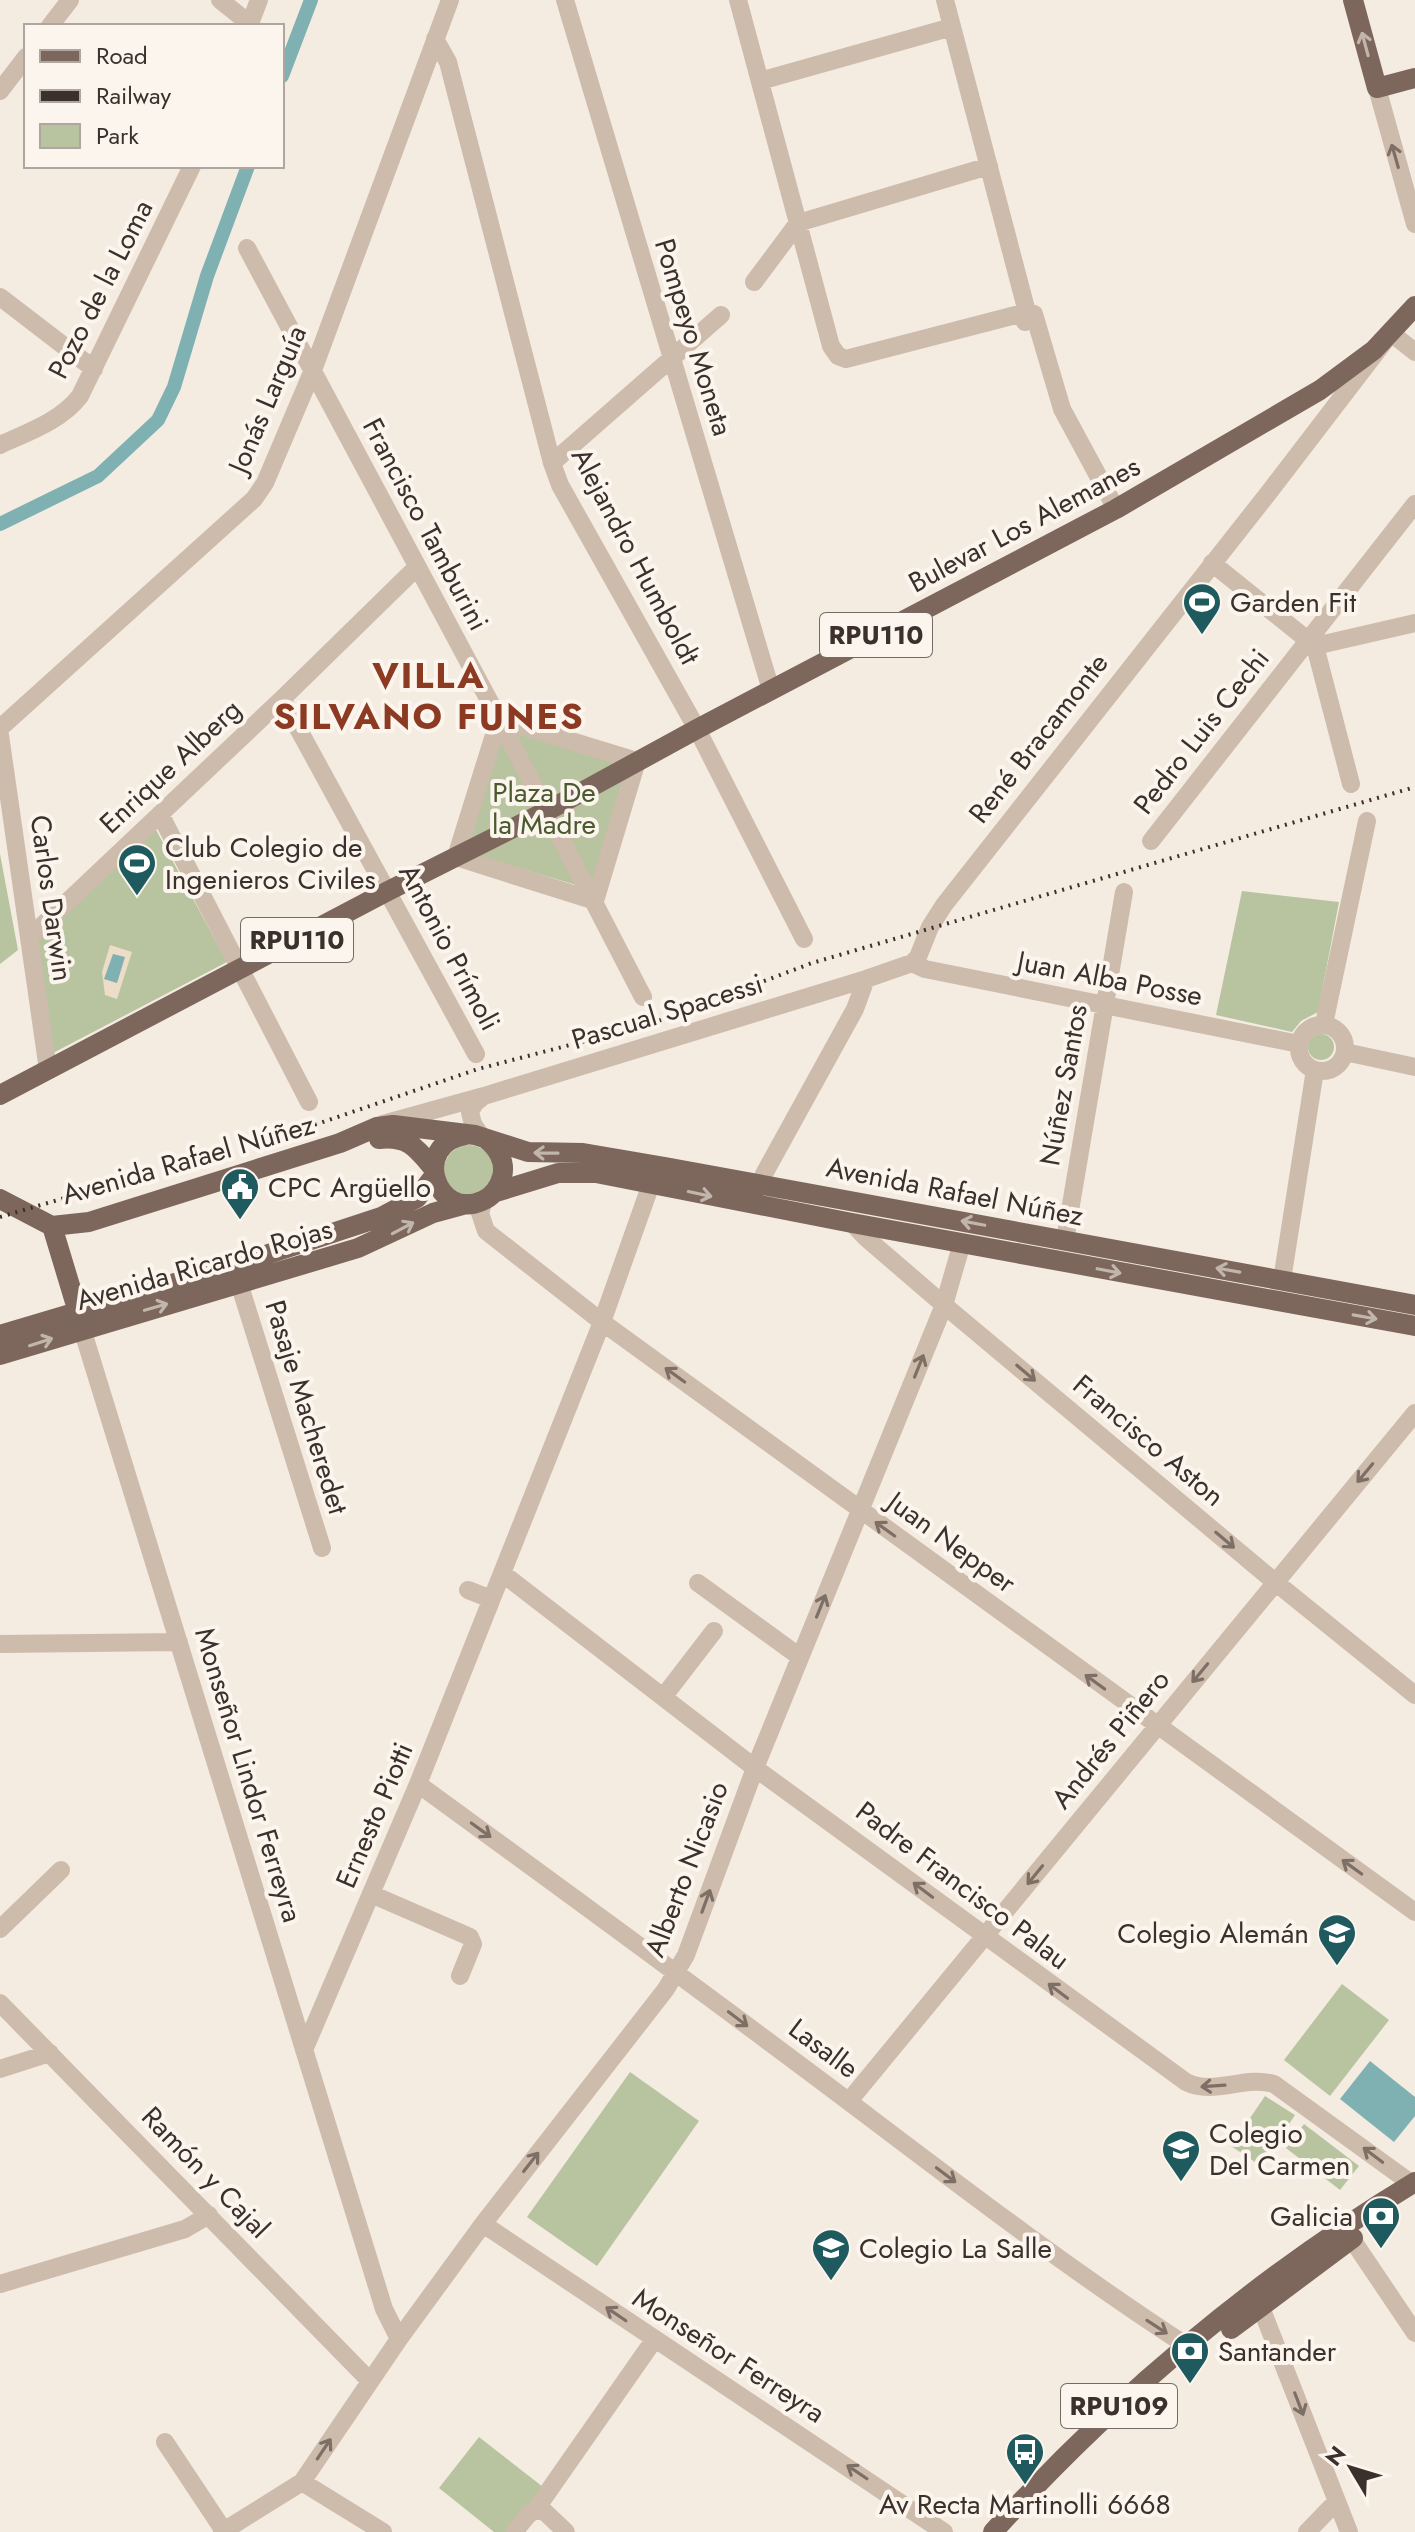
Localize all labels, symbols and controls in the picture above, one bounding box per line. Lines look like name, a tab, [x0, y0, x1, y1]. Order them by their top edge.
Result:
legend	[24, 24, 284, 168]
one-way arrow	[1357, 32, 1372, 58]
text: Road	[96, 38, 148, 73]
text: Railway	[96, 78, 171, 113]
text: Park	[96, 118, 139, 153]
one-way arrow	[1387, 144, 1402, 170]
street label: Pozo de la Loma	[38, 193, 163, 386]
street label: Pompeyo Moneta	[644, 233, 743, 441]
street label: Jonás Larguía	[216, 319, 317, 483]
street label: Francisco Tamburini	[352, 411, 499, 638]
street label: Alejandro Humboldt	[561, 441, 710, 672]
street label: Bulevar Los Alemanes	[901, 446, 1147, 603]
sports icon: Garden Fit	[1181, 581, 1223, 636]
place label: Garden Fit	[1230, 582, 1357, 623]
road number: RPU110	[820, 613, 932, 657]
street label: Pedro Luis Cechi	[1124, 640, 1279, 823]
street label: René Bracamonte	[959, 644, 1118, 832]
district label: VILLA SILVANO FUNES	[273, 649, 585, 742]
street label: Enrique Alberg	[90, 690, 250, 843]
park label: Plaza De la Madre	[492, 772, 596, 845]
street label: Carlos Darwin	[20, 812, 83, 984]
place label: Club Colegio de Ingenieros Civiles	[165, 827, 376, 900]
sports icon: Club Colegio de Ingenieros Civiles	[116, 842, 158, 897]
street label: Antonio Prímoli	[388, 857, 511, 1038]
road number: RPU110	[241, 918, 353, 962]
street label: Juan Alba Posse	[1010, 940, 1206, 1017]
street label: Pascual Spacessi	[566, 963, 768, 1060]
street label: Núñez Santos	[1029, 1001, 1098, 1169]
street label: Avenida Rafael Núñez	[57, 1104, 319, 1215]
one-way arrow	[533, 1145, 560, 1161]
street label: Avenida Rafael Núñez	[823, 1146, 1087, 1237]
public building icon: CPC Argüello	[219, 1166, 261, 1221]
place label: CPC Argüello	[268, 1167, 431, 1208]
one-way arrow	[687, 1187, 712, 1202]
street label: Avenida Ricardo Rojas	[71, 1208, 337, 1321]
one-way arrow	[960, 1214, 986, 1229]
one-way arrow	[391, 1219, 415, 1235]
one-way arrow	[1216, 1262, 1241, 1277]
one-way arrow	[1096, 1264, 1121, 1279]
street label: Pasaje Macheredet	[254, 1295, 359, 1520]
one-way arrow	[143, 1299, 168, 1313]
one-way arrow	[1352, 1310, 1377, 1325]
one-way arrow	[27, 1334, 53, 1349]
one-way arrow	[913, 1354, 928, 1379]
one-way arrow	[1015, 1364, 1035, 1382]
street label: Francisco Aston	[1064, 1365, 1233, 1516]
one-way arrow	[665, 1367, 687, 1384]
one-way arrow	[1356, 1462, 1374, 1483]
street label: Juan Nepper	[876, 1479, 1025, 1603]
one-way arrow	[875, 1520, 897, 1537]
one-way arrow	[1214, 1531, 1235, 1549]
one-way arrow	[815, 1594, 829, 1619]
street label: Monseñor Lindor Ferreyra	[184, 1623, 313, 1927]
street label: Andrés Piñero	[1041, 1661, 1179, 1818]
one-way arrow	[1191, 1662, 1208, 1683]
one-way arrow	[1085, 1674, 1107, 1690]
street label: Ernesto Piotti	[325, 1736, 424, 1894]
street label: Alberto Nicasio	[634, 1775, 739, 1963]
street label: Padre Francisco Palau	[847, 1791, 1078, 1980]
one-way arrow	[470, 1822, 492, 1838]
one-way arrow	[1341, 1859, 1363, 1875]
one-way arrow	[1026, 1864, 1044, 1884]
one-way arrow	[912, 1881, 934, 1898]
one-way arrow	[700, 1889, 714, 1914]
school or university icon: Colegio Alemán	[1316, 1912, 1358, 1967]
place label: Colegio Alemán	[1117, 1913, 1309, 1954]
one-way arrow	[1048, 1982, 1070, 1999]
street label: Lasalle	[780, 2009, 867, 2088]
one-way arrow	[727, 2011, 749, 2027]
one-way arrow	[1200, 2079, 1227, 2094]
street label: Ramón y Cajal	[132, 2097, 279, 2248]
place label: Colegio Del Carmen	[1209, 2113, 1351, 2186]
school or university icon: Colegio Del Carmen	[1160, 2128, 1202, 2183]
one-way arrow	[1363, 2147, 1384, 2164]
one-way arrow	[522, 2152, 540, 2173]
one-way arrow	[935, 2167, 956, 2184]
bank icon: Galicia	[1360, 2195, 1402, 2250]
place label: Galicia	[1270, 2196, 1353, 2237]
school or university icon: Colegio La Salle	[810, 2227, 852, 2282]
place label: Colegio La Salle	[859, 2228, 1052, 2269]
street label: Monseñor Ferreyra	[624, 2278, 833, 2433]
one-way arrow	[605, 2306, 628, 2322]
one-way arrow	[1146, 2318, 1168, 2335]
bank icon: Santander	[1169, 2330, 1211, 2385]
place label: Santander	[1218, 2331, 1337, 2372]
road number: RPU109	[1061, 2384, 1177, 2428]
one-way arrow	[1293, 2391, 1307, 2416]
north arrow	[1311, 2428, 1391, 2508]
bus stop icon: Av Recta Martinolli 6668	[1004, 2431, 1046, 2486]
one-way arrow	[316, 2439, 332, 2461]
text: N	[1317, 2439, 1353, 2472]
one-way arrow	[846, 2464, 868, 2481]
place label: Av Recta Martinolli 6668	[879, 2484, 1171, 2525]

